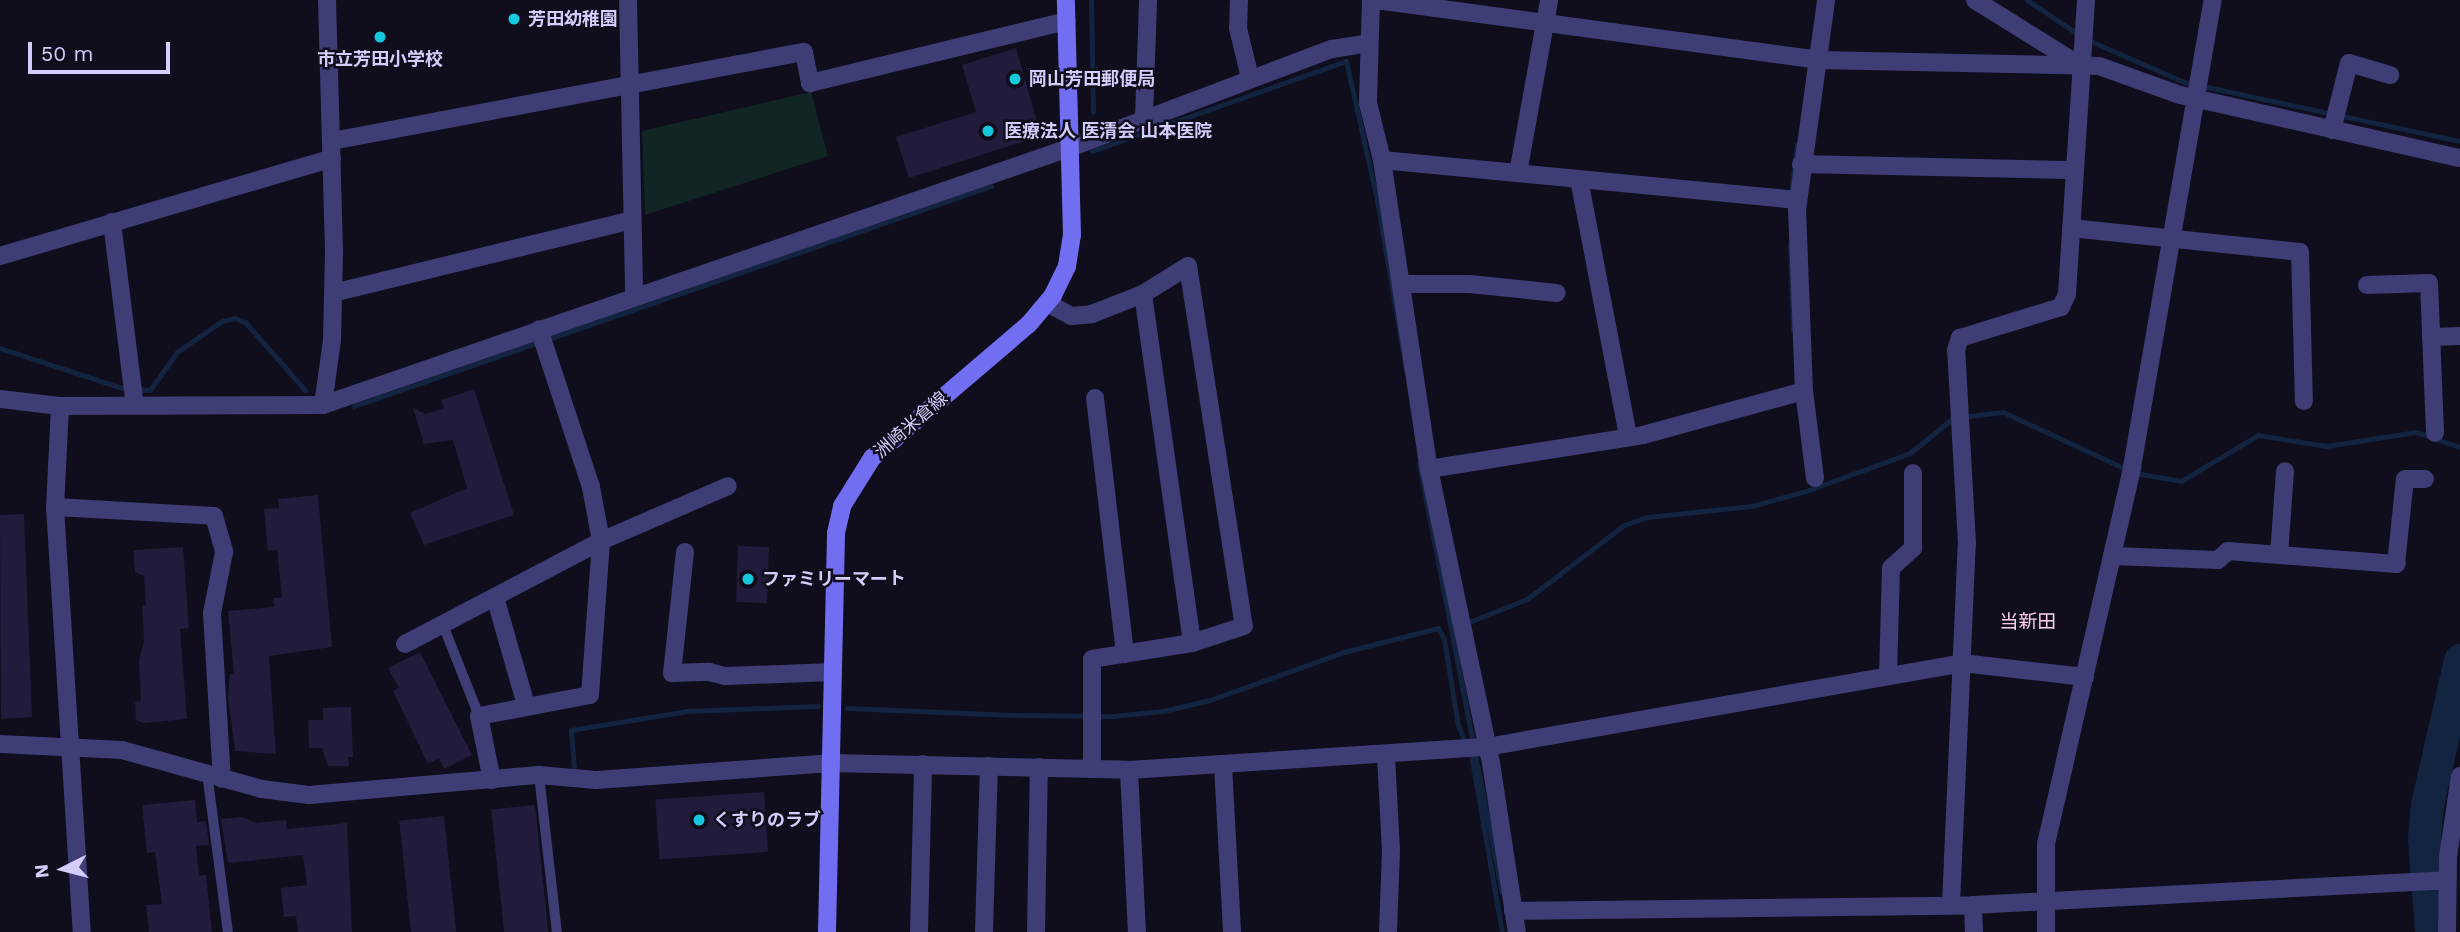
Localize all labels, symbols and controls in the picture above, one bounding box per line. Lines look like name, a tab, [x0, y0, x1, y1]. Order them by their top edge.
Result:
place label: 芳田幼稚園	[528, 8, 618, 30]
marker: 芳田幼稚園	[506, 11, 522, 27]
scale bar	[32, 28, 173, 72]
marker: 市立芳田小学校	[372, 29, 388, 45]
text: 50 m	[41, 41, 93, 66]
place label: 市立芳田小学校	[317, 48, 443, 70]
place label: 岡山芳田郵便局	[1029, 68, 1155, 90]
marker: 岡山芳田郵便局	[1007, 71, 1023, 87]
place label: 医療法人 医清会 山本医院	[1004, 120, 1212, 142]
marker: 医療法人 医清会 山本医院	[978, 121, 998, 141]
street label: 洲崎米倉線	[870, 387, 952, 463]
place label: ファミリーマート	[762, 568, 906, 590]
marker: ファミリーマート	[740, 571, 756, 587]
district label: 当新田	[2000, 611, 2056, 633]
place label: くすりのラブ	[713, 809, 821, 831]
marker: くすりのラブ	[691, 812, 707, 828]
north arrow	[28, 834, 98, 904]
text: N	[29, 863, 54, 879]

